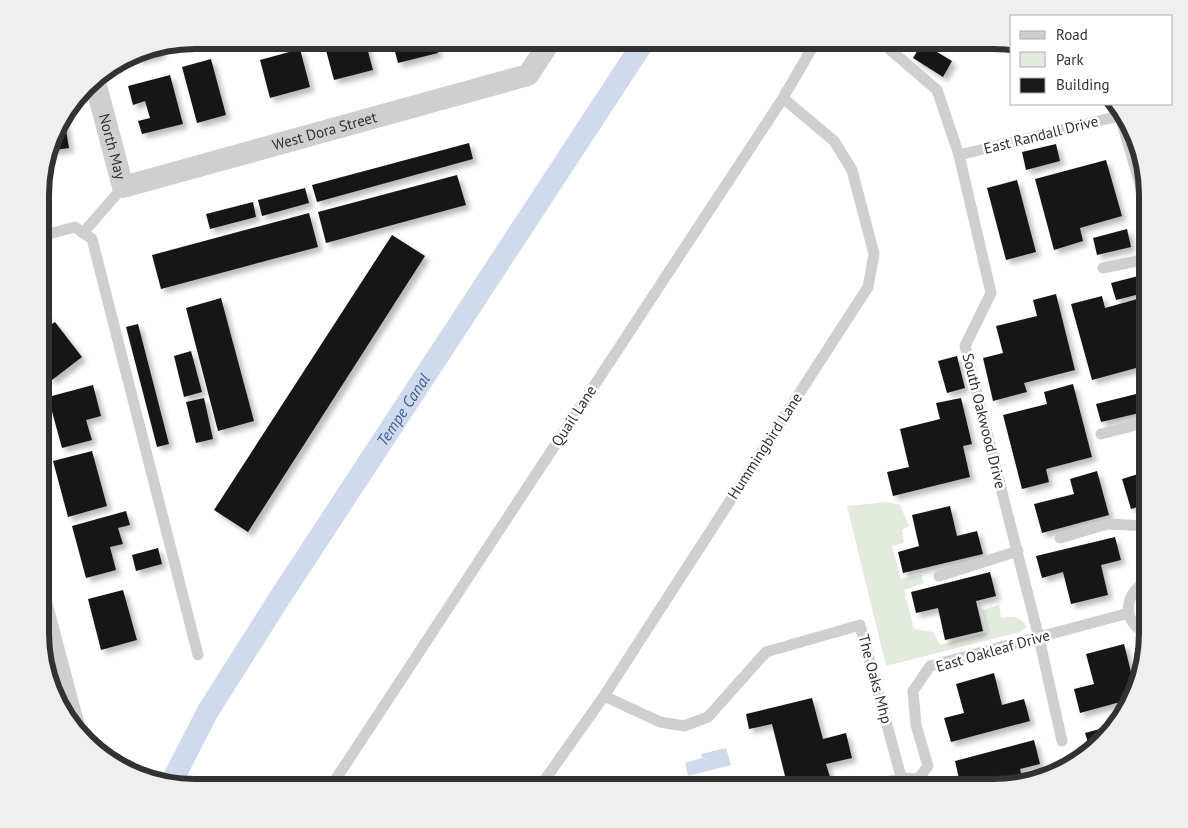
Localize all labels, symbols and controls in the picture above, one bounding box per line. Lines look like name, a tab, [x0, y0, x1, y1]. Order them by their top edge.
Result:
legend	[1010, 15, 1173, 105]
text: Road	[1056, 25, 1088, 44]
text: Park	[1056, 50, 1084, 69]
text: Building	[1056, 75, 1110, 94]
street label: West Dora Street	[270, 107, 379, 154]
street label: North May	[95, 111, 131, 181]
street label: East Randall Drive	[982, 111, 1100, 158]
street label: South Oakwood Drive	[958, 351, 1011, 491]
water label: Tempe Canal	[372, 369, 434, 450]
street label: Quail Lane	[547, 382, 600, 450]
street label: Hummingbird Lane	[723, 389, 806, 502]
street label: East Oakleaf Drive	[934, 625, 1052, 676]
street label: The Oaks Mhp	[854, 632, 897, 726]

